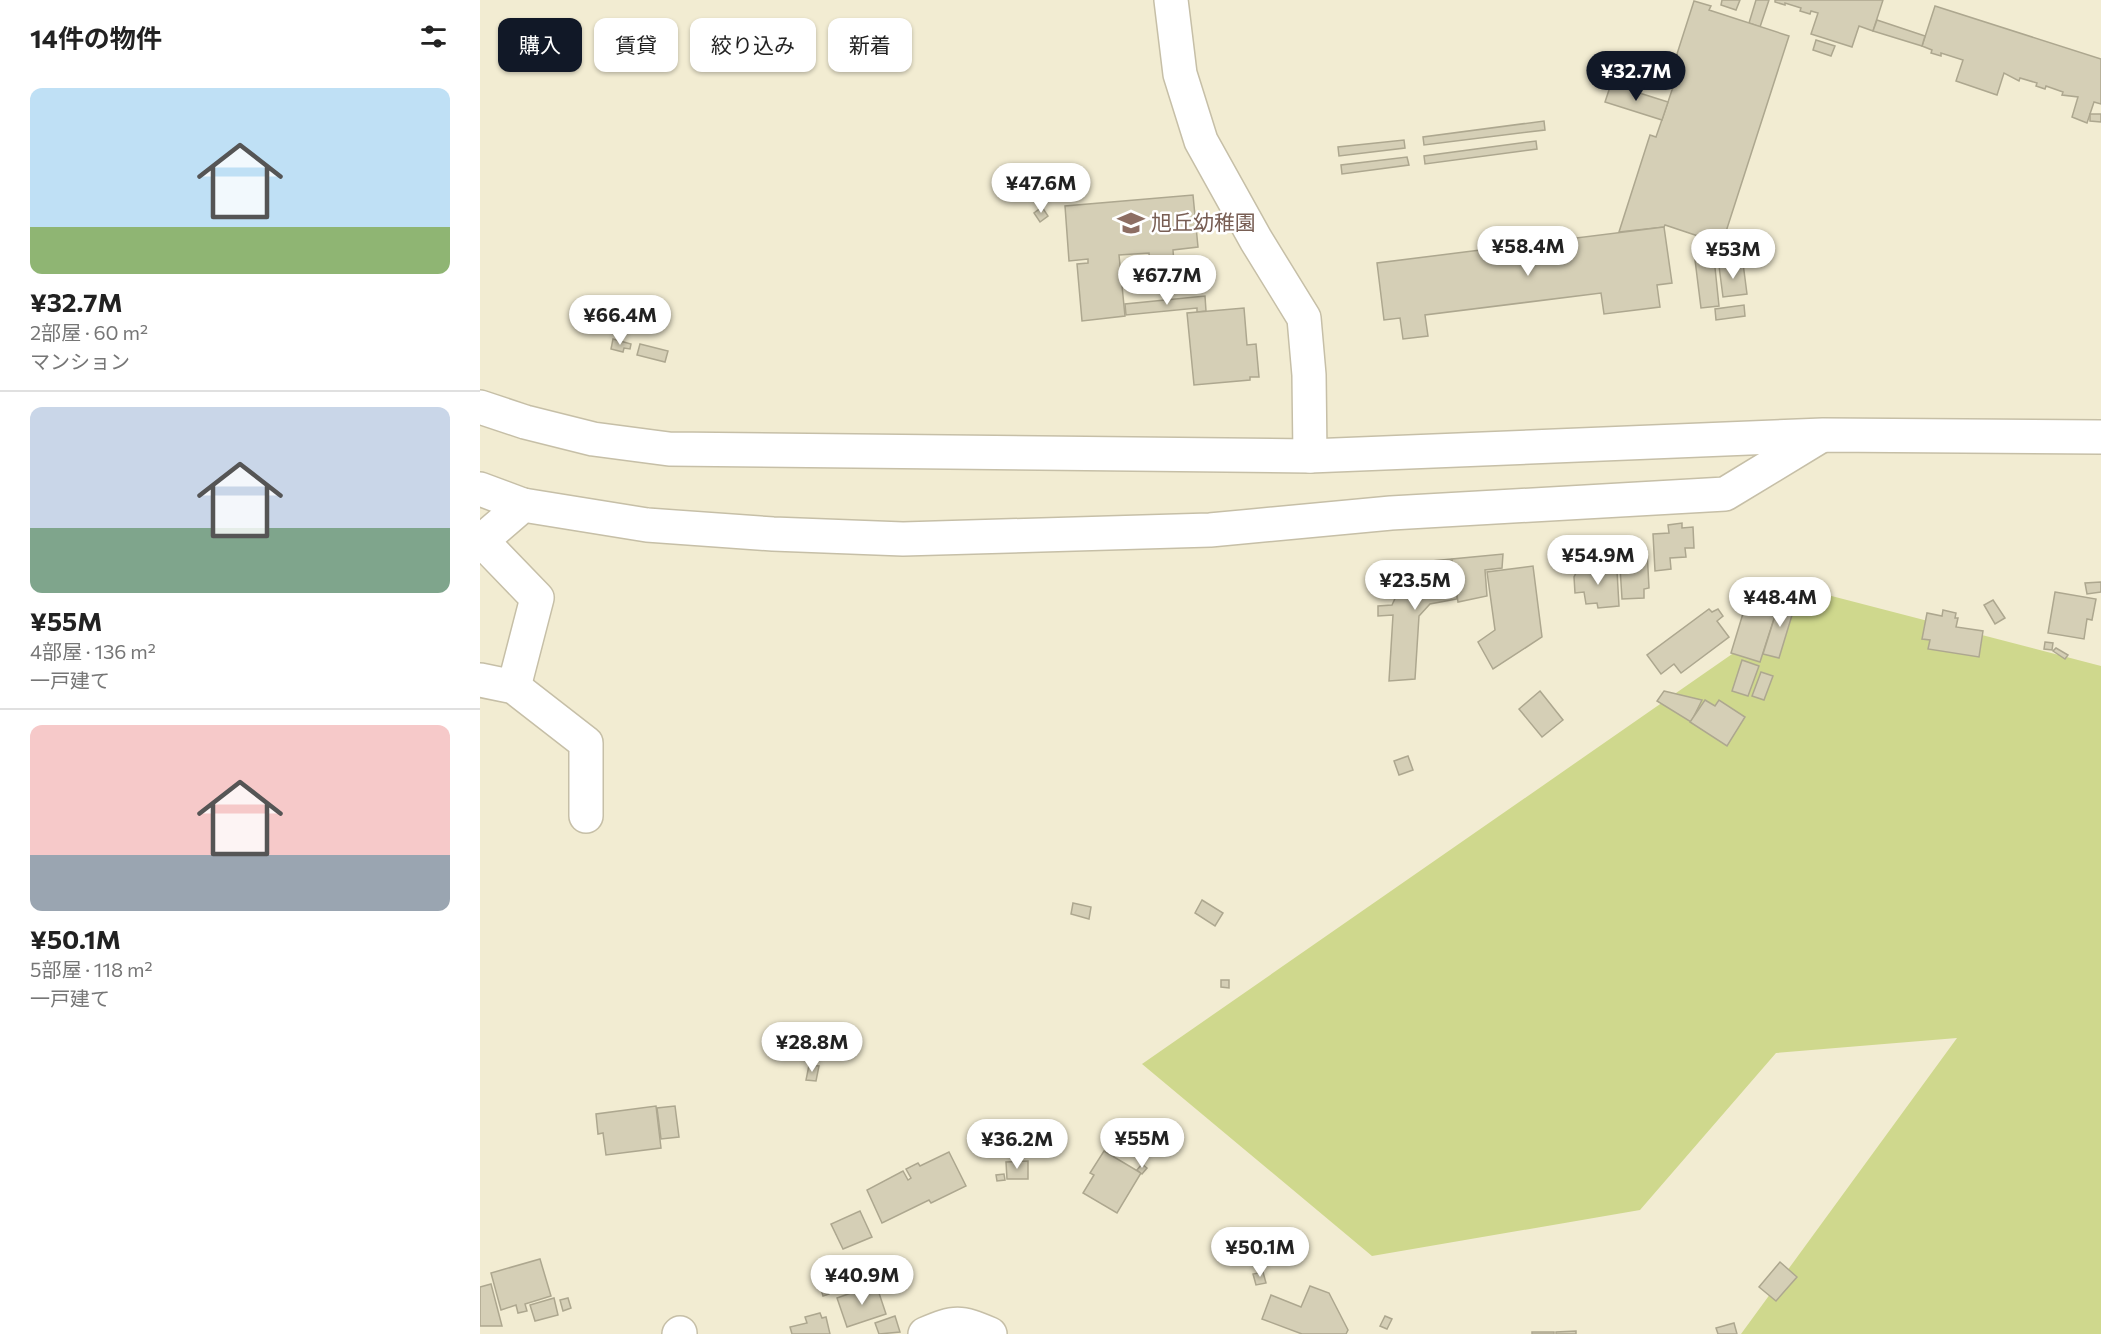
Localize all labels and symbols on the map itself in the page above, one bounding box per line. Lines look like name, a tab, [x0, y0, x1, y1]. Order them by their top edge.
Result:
pin: ¥32.7M	[1587, 51, 1685, 102]
pin: ¥47.6M	[992, 163, 1090, 214]
school or university icon: 旭丘幼稚園	[1116, 208, 1146, 238]
place label: 旭丘幼稚園	[1151, 209, 1256, 234]
pin: ¥58.4M	[1479, 226, 1577, 277]
pin: ¥53M	[1697, 229, 1769, 280]
pin: ¥67.7M	[1118, 255, 1216, 306]
pin: ¥66.4M	[571, 295, 669, 346]
pin: ¥54.9M	[1549, 535, 1647, 586]
pin: ¥23.5M	[1366, 560, 1464, 611]
pin: ¥48.4M	[1731, 577, 1829, 628]
pin: ¥28.8M	[763, 1022, 861, 1073]
pin: ¥55M	[1106, 1118, 1178, 1169]
pin: ¥36.2M	[968, 1119, 1066, 1170]
pin: ¥50.1M	[1211, 1227, 1309, 1278]
pin: ¥40.9M	[813, 1255, 911, 1306]

